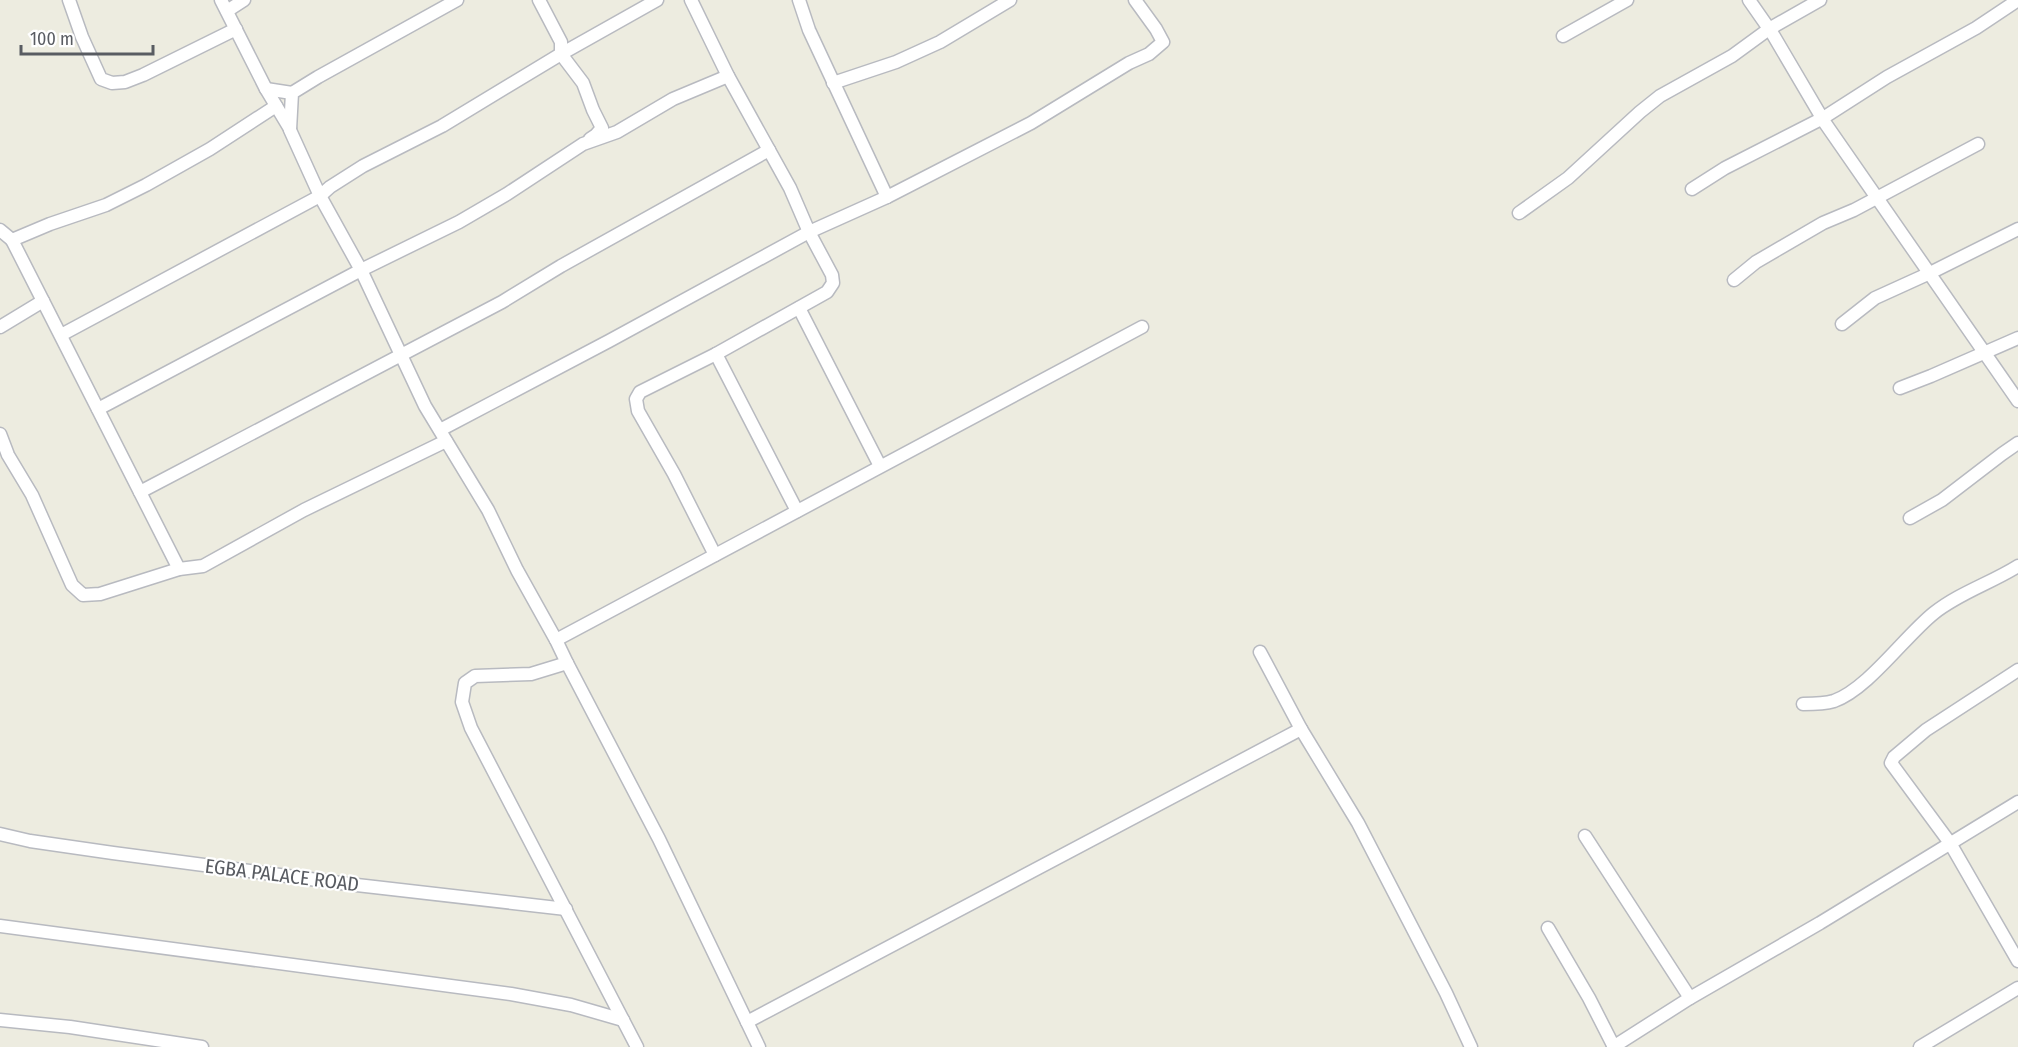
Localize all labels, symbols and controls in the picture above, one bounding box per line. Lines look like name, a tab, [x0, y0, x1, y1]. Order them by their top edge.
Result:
scale bar	[21, 18, 153, 56]
text: 100 m	[30, 28, 74, 50]
street label: EGBA PALACE ROAD	[204, 854, 360, 896]

